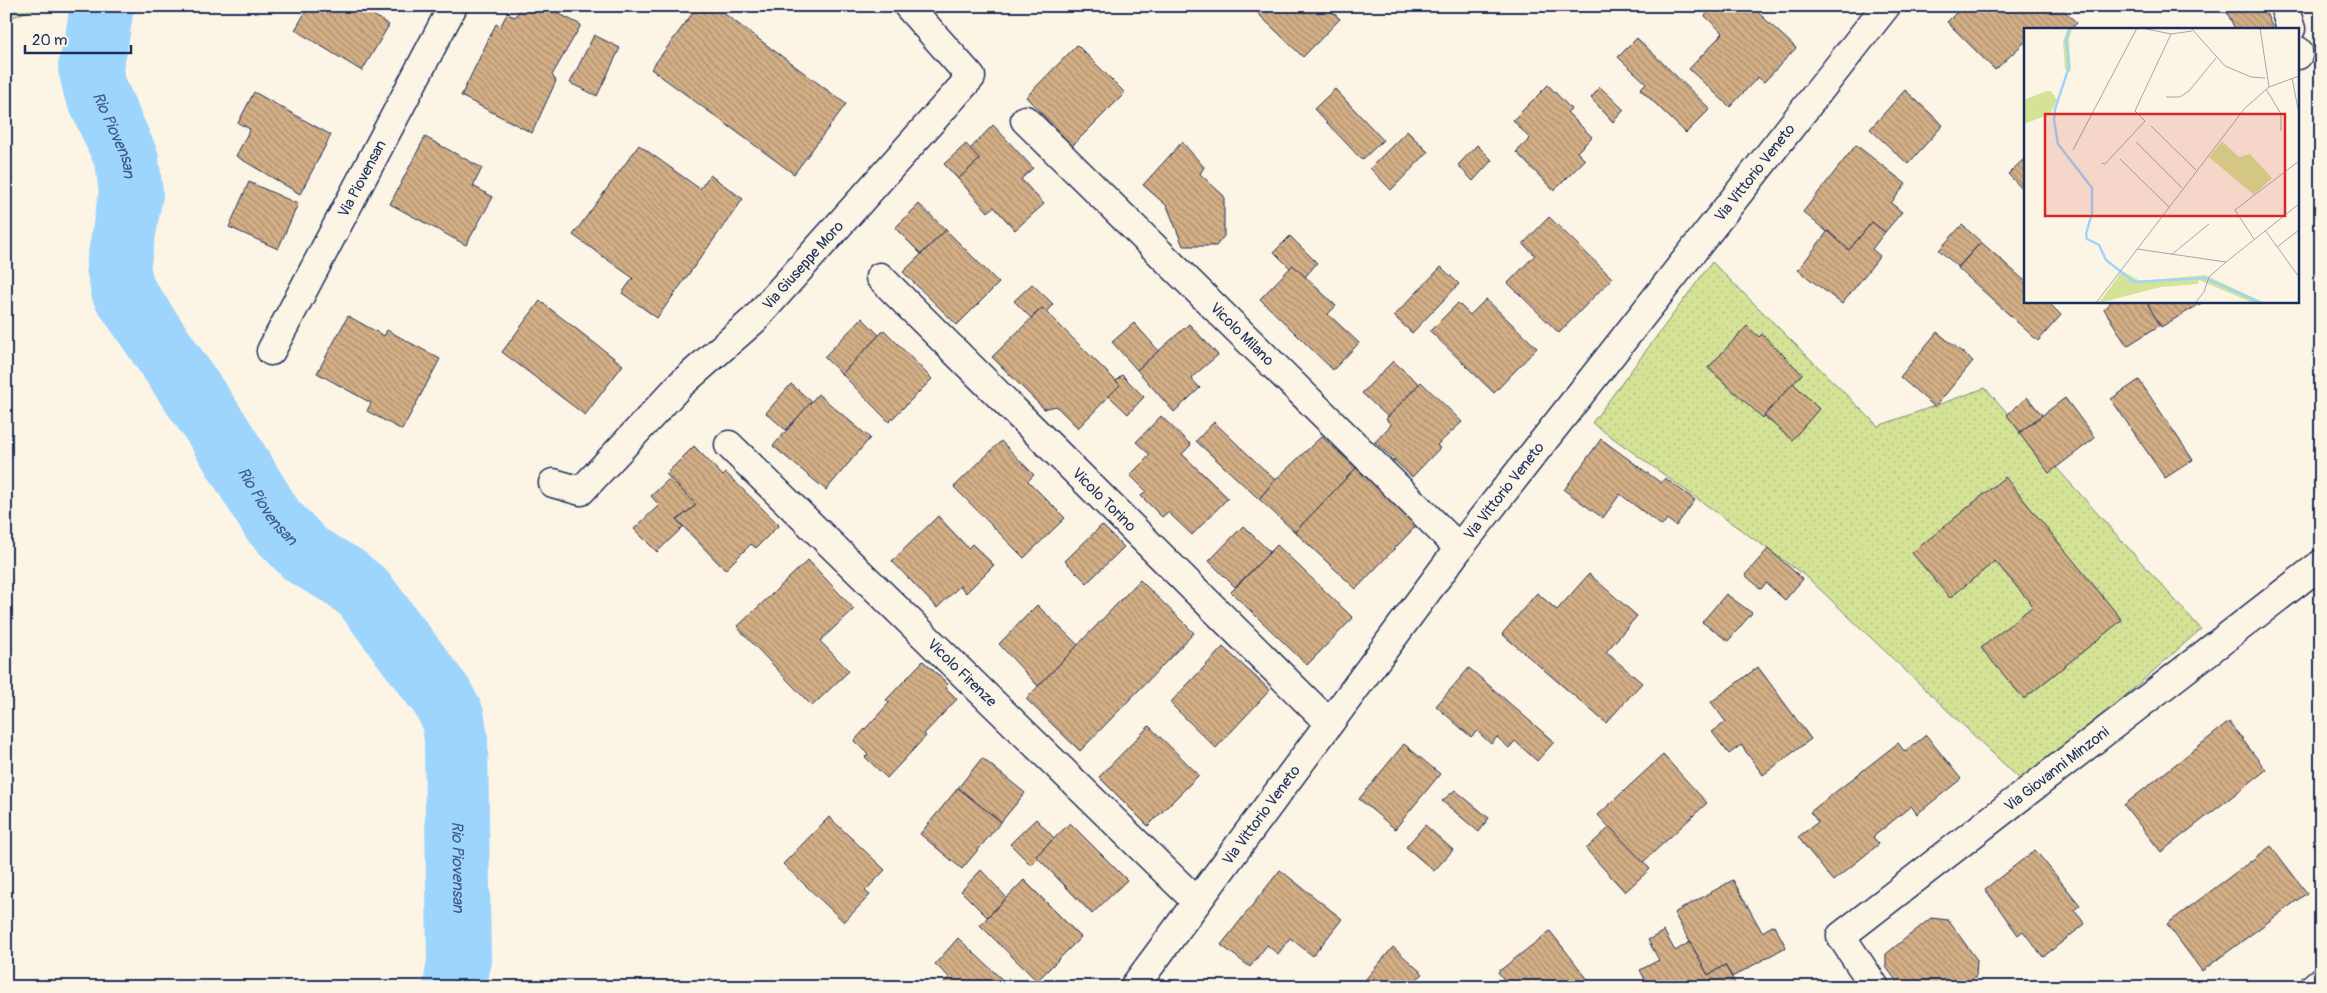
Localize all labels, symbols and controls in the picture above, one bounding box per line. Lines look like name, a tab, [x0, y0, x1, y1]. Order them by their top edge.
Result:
scale bar	[25, 22, 131, 54]
inset map	[2024, 28, 2300, 302]
text: 20 m	[32, 31, 67, 50]
water label: Rio Piovensan	[88, 89, 139, 180]
street label: Via Vittorio Veneto	[1710, 120, 1799, 225]
street label: Via Piovensan	[334, 137, 390, 220]
street label: Via Giuseppe Moro	[758, 217, 848, 314]
street label: Vicolo Milano	[1206, 298, 1278, 370]
street label: Via Vittorio Veneto	[1460, 438, 1548, 544]
water label: Rio Piovensan	[233, 464, 302, 550]
street label: Vicolo Torino	[1068, 464, 1140, 536]
street label: Vicolo Firenze	[923, 635, 1001, 711]
street label: Via Giovanni Minzoni	[2000, 722, 2113, 816]
street label: Via Vittorio Veneto	[1218, 761, 1304, 869]
water label: Rio Piovensan	[447, 821, 468, 914]

